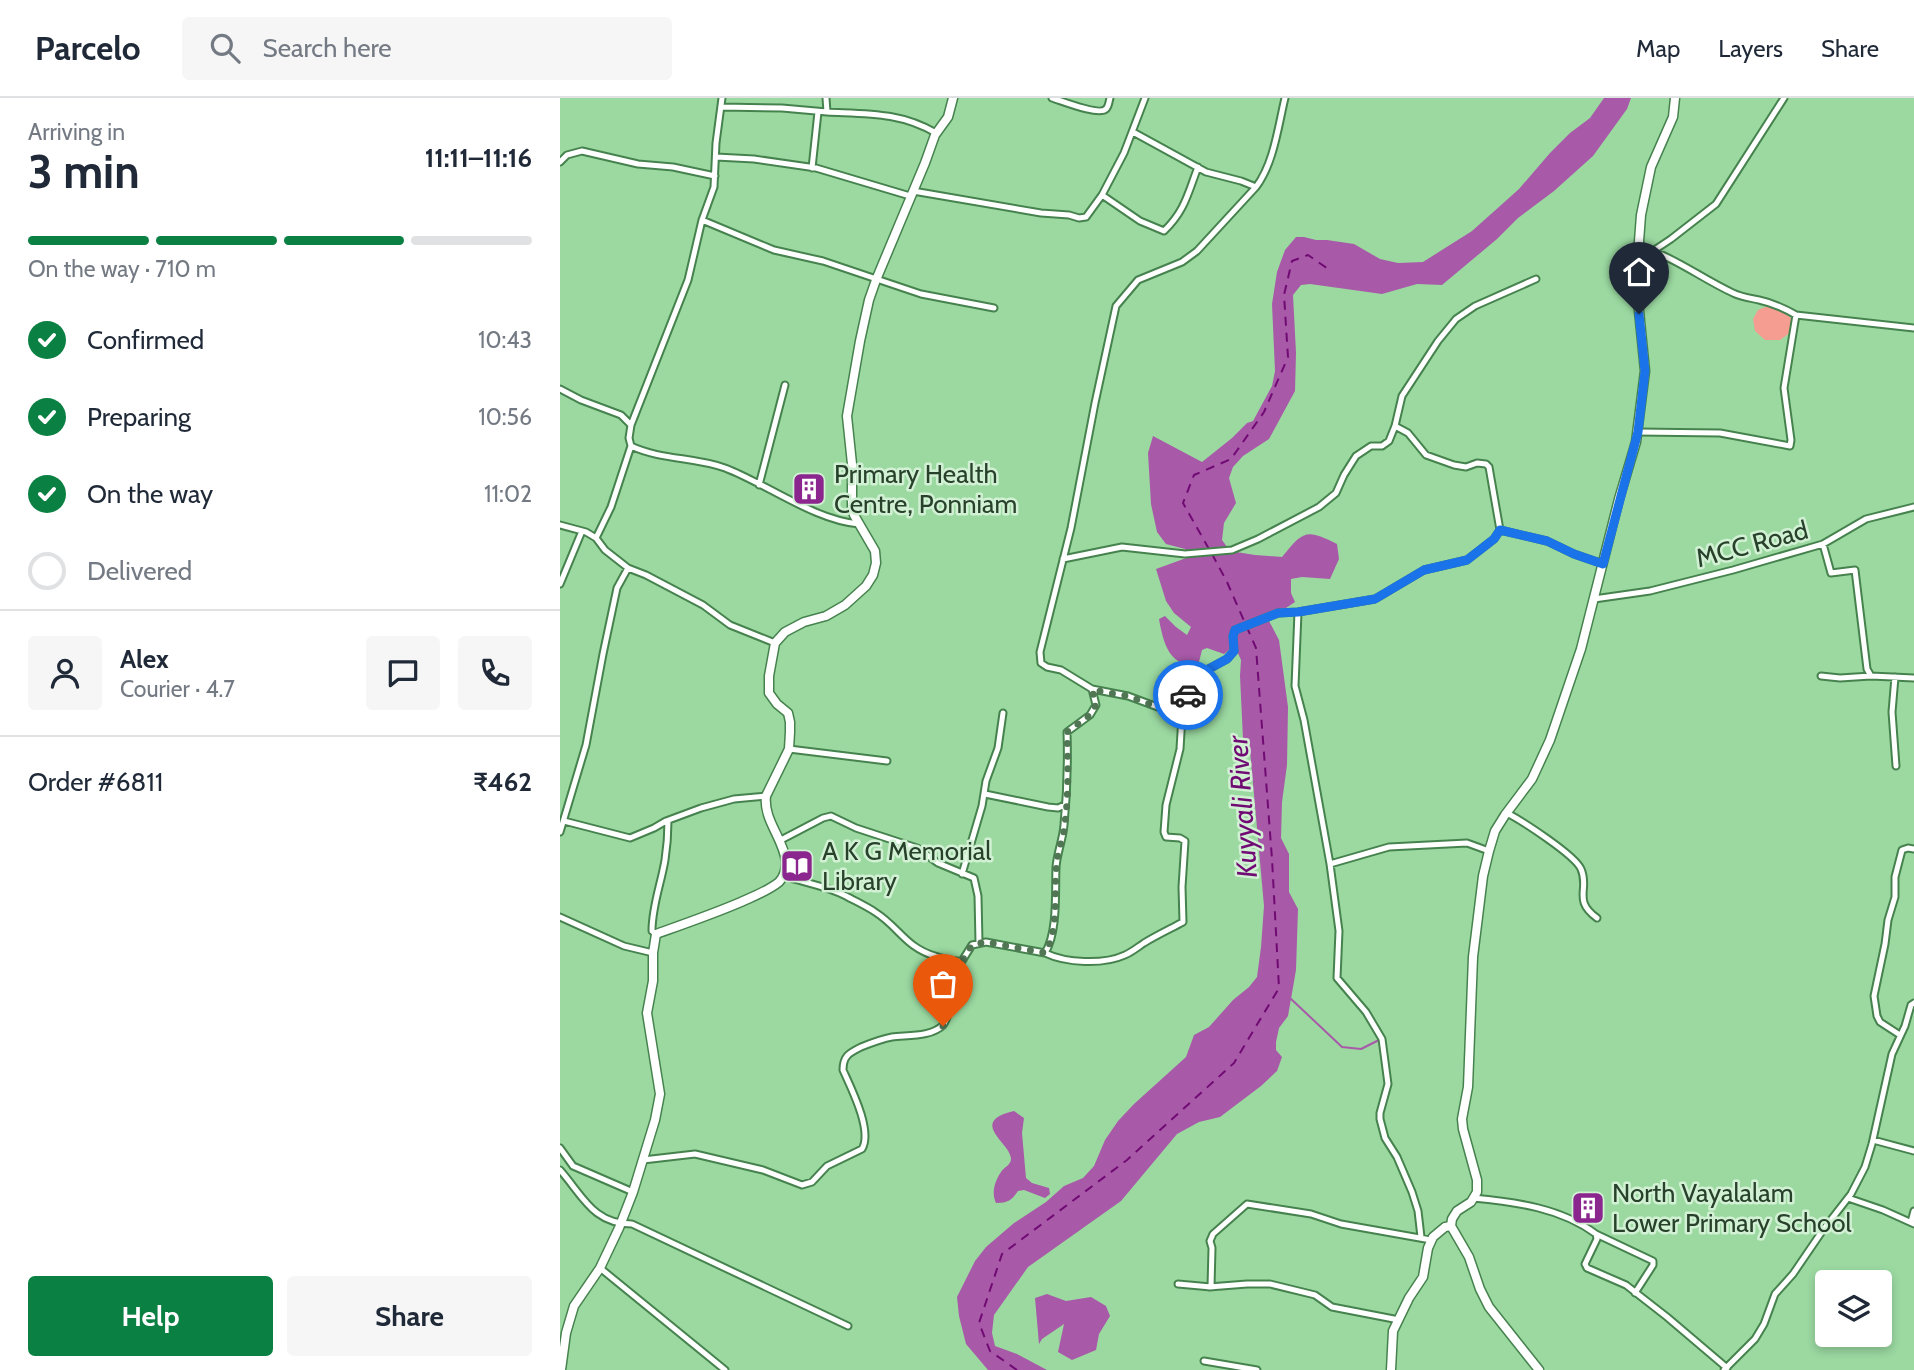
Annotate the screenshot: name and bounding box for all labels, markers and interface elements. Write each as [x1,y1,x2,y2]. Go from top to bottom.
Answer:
search box [182,17,672,80]
text: Parcelo [35,28,140,68]
icon: search [206,29,244,67]
text: Search here [262,32,392,64]
text: Map [1636,34,1680,63]
text: Layers [1718,34,1783,63]
text: Share [1821,34,1879,63]
text: Arriving in [28,118,125,146]
text: 11:11–11:16 [425,142,532,174]
text: 3 min [28,144,140,200]
pin [1609,242,1669,314]
icon: home [1620,253,1658,291]
text: On the way · 710 m [28,255,216,283]
icon: check [28,321,66,359]
text: Confirmed [87,324,204,356]
text: 10:43 [478,326,532,354]
icon: check [28,398,66,436]
text: Preparing [87,401,191,433]
text: 10:56 [478,403,532,431]
place label: Primary Health Centre, Ponniam [834,458,1017,520]
building icon: Primary Health Centre, Ponniam [790,470,828,508]
icon: check [28,475,66,513]
text: On the way [87,478,213,510]
text: 11:02 [484,480,532,508]
street label: MCC Road [1692,514,1812,574]
text: Delivered [87,555,192,587]
button: person [28,636,102,710]
button: chat [366,636,440,710]
button: phone [458,636,532,710]
text: Alex [120,643,169,675]
courier [1153,660,1223,730]
text: Courier · 4.7 [120,675,235,703]
icon: car [1169,676,1207,714]
water label: Kuyyali River [1220,733,1264,879]
text: Order #6811 [28,766,163,798]
text: ₹462 [473,766,532,798]
place label: A K G Memorial Library [822,835,991,897]
library icon: A K G Memorial Library [778,847,816,885]
pin [913,954,973,1026]
icon: bag [924,965,962,1003]
place label: North Vayalalam Lower Primary School [1612,1177,1852,1239]
building icon: North Vayalalam Lower Primary School [1569,1189,1607,1227]
map controls [1815,1270,1892,1347]
button: layers [1815,1270,1892,1347]
button: Help [28,1276,273,1356]
button: Share [287,1276,532,1356]

